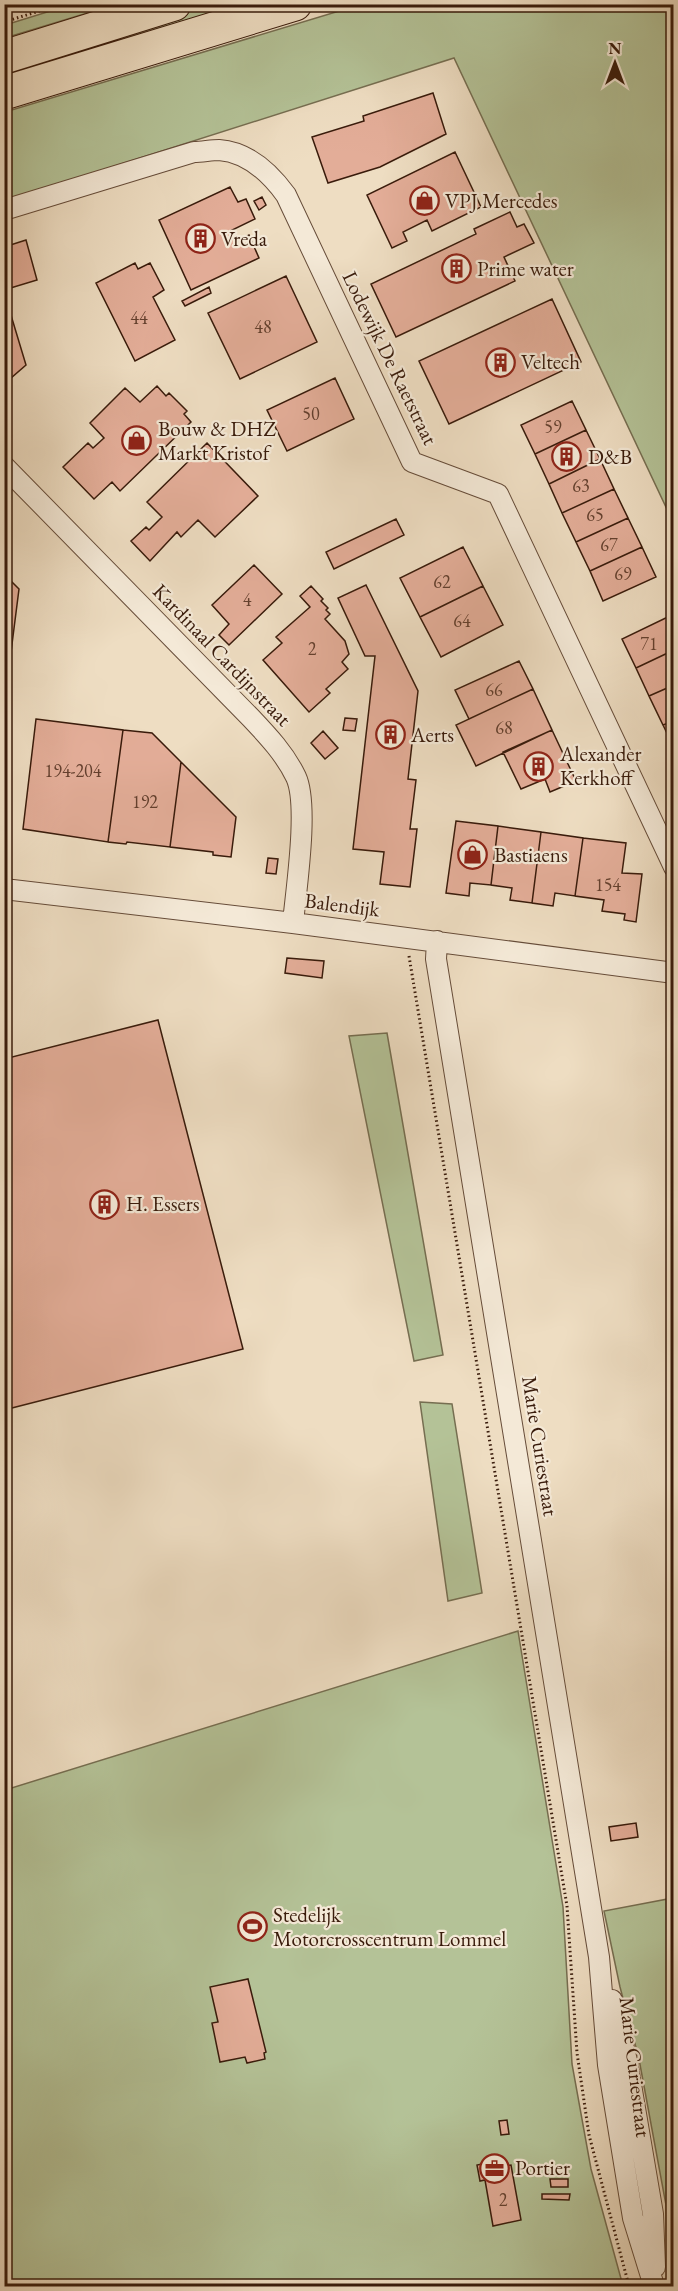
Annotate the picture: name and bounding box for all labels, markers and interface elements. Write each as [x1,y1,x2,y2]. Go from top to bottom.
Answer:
north arrow [585,33,645,93]
text: N [609,38,622,59]
shop icon: VPJ Mercedes [408,185,440,217]
place label: VPJ Mercedes [445,187,558,214]
building icon: Vreda [184,223,216,255]
place label: Vreda [221,225,268,252]
building icon: Prime water [440,253,472,285]
place label: Prime water [477,255,574,282]
street label: Lodewijk De Raetstraat [337,267,444,449]
house number: 44 [130,306,148,329]
house number: 48 [254,315,272,338]
building icon: Veltech [484,346,516,378]
place label: Veltech [521,348,580,375]
house number: 50 [302,402,320,425]
place label: Bouw & DHZ Markt Kristof [158,415,276,466]
house number: 59 [544,415,562,438]
shop icon: Bouw & DHZ Markt Kristof [121,425,153,457]
building icon: D&B [551,441,583,473]
place label: D&B [588,443,632,470]
house number: 63 [572,474,590,497]
house number: 65 [586,503,604,526]
house number: 67 [600,533,618,556]
house number: 69 [614,562,632,585]
house number: 62 [433,570,451,593]
street label: Kardinaal Cardijnstraat [147,578,298,732]
house number: 4 [243,588,252,611]
house number: 64 [453,609,471,632]
house number: 71 [640,632,658,655]
house number: 2 [308,637,317,660]
house number: 66 [485,678,503,701]
house number: 68 [495,716,513,739]
building icon: Aerts [374,719,406,751]
place label: Aerts [410,721,454,748]
place label: Alexander Kerkhoff [559,740,641,791]
building icon: Alexander Kerkhoff [523,750,555,782]
house number: 194-204 [45,759,102,782]
house number: 192 [132,790,158,813]
shop icon: Bastiaens [457,839,489,871]
place label: Bastiaens [494,841,568,868]
house number: 154 [595,873,621,896]
street label: Balendijk [303,887,382,923]
building icon: H. Essers [89,1188,121,1220]
place label: H. Essers [126,1190,200,1217]
street label: Marie Curiestraat [516,1374,565,1518]
place label: Stedelijk Motorcrosscentrum Lommel [273,1901,506,1952]
sports icon: Stedelijk Motorcrosscentrum Lommel [236,1911,268,1943]
street label: Marie Curiestraat [613,1995,658,2139]
office icon: Portier [478,2152,510,2184]
place label: Portier [515,2154,570,2181]
house number: 2 [499,2188,508,2211]

